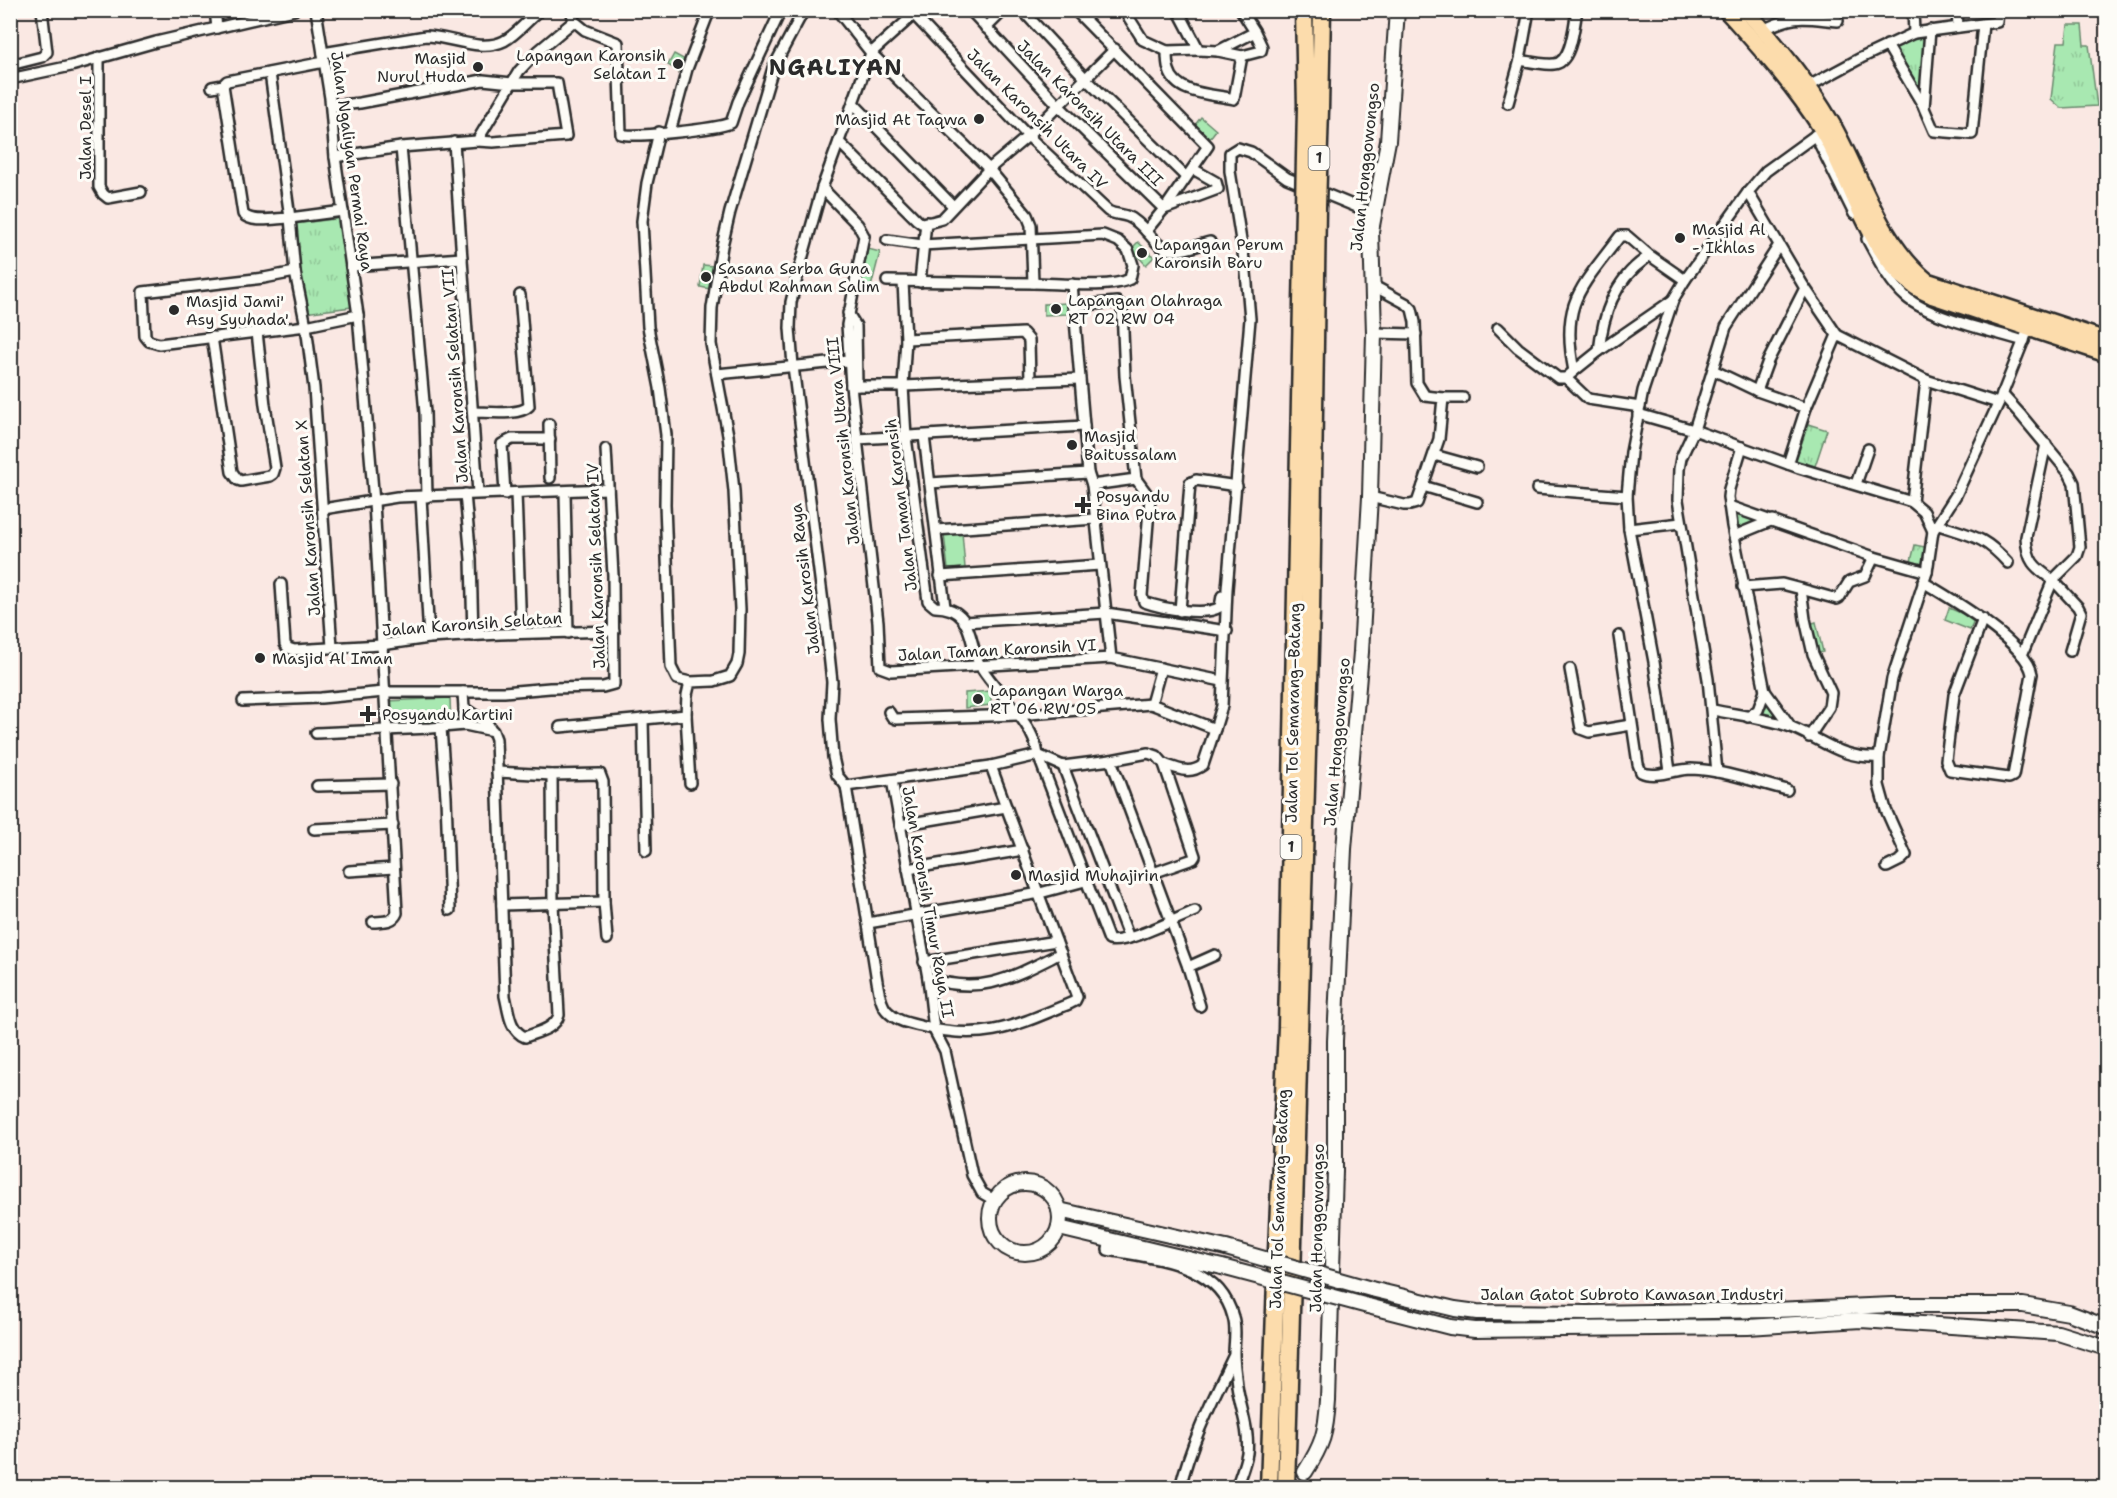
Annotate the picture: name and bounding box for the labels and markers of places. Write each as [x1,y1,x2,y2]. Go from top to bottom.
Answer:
place label: Lapangan Karonsih Selatan I [516,45,666,84]
place label: Masjid Nurul Huda [377,48,466,87]
marker: Lapangan Karonsih Selatan I [671,57,685,71]
marker: Masjid Nurul Huda [471,60,485,74]
place label: Masjid At Taqwa [835,109,967,130]
marker: Masjid At Taqwa [972,112,986,126]
place label: Masjid Al - Ikhlas [1692,219,1766,258]
marker: Masjid Al - Ikhlas [1673,231,1687,245]
place label: Lapangan Perum Karonsih Baru [1154,234,1284,273]
marker: Lapangan Perum Karonsih Baru [1135,246,1149,260]
place label: Sasana Serba Guna Abdul Rahman Salim [718,258,880,297]
marker: Sasana Serba Guna Abdul Rahman Salim [699,270,713,284]
place label: Lapangan Olahraga RT 02 RW 04 [1068,290,1222,329]
place label: Masjid Jami' Asy Syuhada' [186,291,289,330]
marker: Lapangan Olahraga RT 02 RW 04 [1049,302,1063,316]
marker: Masjid Jami' Asy Syuhada' [167,303,181,317]
place label: Masjid Baitussalam [1084,426,1177,465]
marker: Masjid Baitussalam [1065,438,1079,452]
place label: Posyandu Bina Putra [1096,486,1176,525]
marker: Posyandu Bina Putra [1074,496,1092,514]
place label: Masjid Al Iman [272,648,393,669]
marker: Masjid Al Iman [253,651,267,665]
place label: Lapangan Warga RT 06 RW 05 [990,680,1123,719]
marker: Lapangan Warga RT 06 RW 05 [971,692,985,706]
place label: Posyandu Kartini [382,704,513,725]
marker: Posyandu Kartini [359,705,377,723]
place label: Masjid Muhajirin [1028,865,1159,886]
marker: Masjid Muhajirin [1009,868,1023,882]

